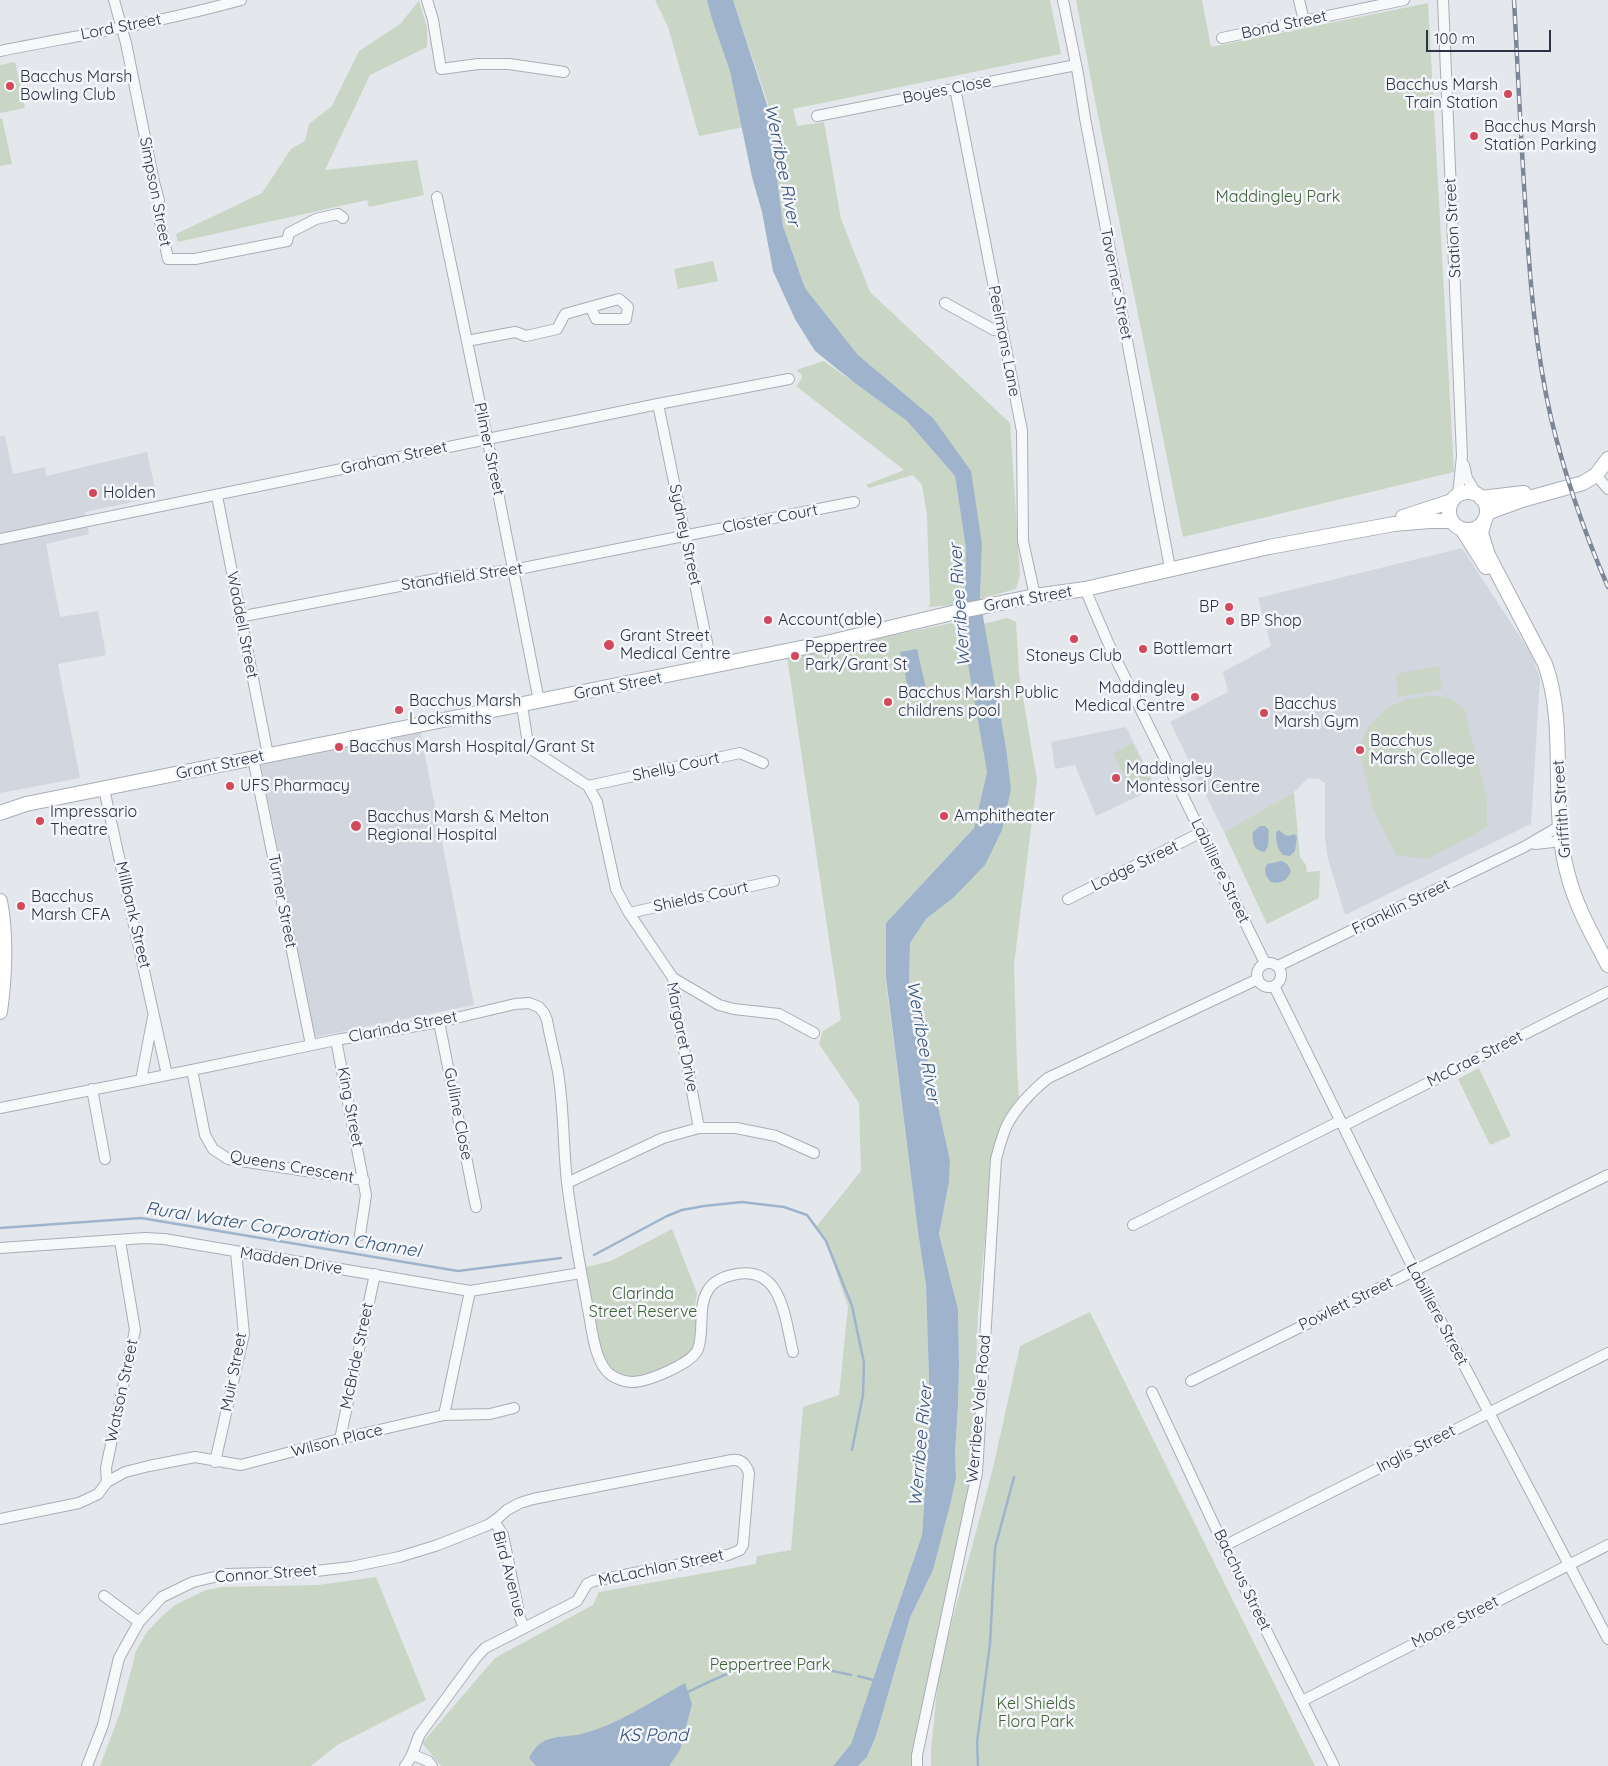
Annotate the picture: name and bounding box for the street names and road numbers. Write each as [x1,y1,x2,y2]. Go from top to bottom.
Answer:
street label: Bond Street [1239,7,1329,43]
street label: Lord Street [79,10,163,44]
street label: Boyes Close [901,72,993,108]
street label: Simpson Street [135,136,175,248]
street label: Station Street [1441,178,1465,278]
street label: Taverner Street [1096,226,1136,342]
street label: Peelmans Lane [984,284,1024,398]
street label: Pilmer Street [470,401,508,497]
street label: Graham Street [339,437,449,479]
street label: Sydney Street [665,483,705,587]
street label: Closter Court [721,500,819,538]
street label: Standfield Street [400,559,524,595]
street label: Waddell Street [222,570,262,680]
street label: Grant Street [982,582,1074,616]
street label: Grant Street [572,668,664,704]
street label: Grant Street [174,746,266,784]
street label: Shelly Court [631,748,721,786]
street label: Griffith Street [1549,759,1575,859]
street label: Labilliere Street [1186,816,1254,926]
street label: Lodge Street [1088,837,1182,895]
street label: Turner Street [263,852,301,950]
street label: Millbank Street [111,860,155,970]
street label: Franklin Street [1349,875,1453,939]
street label: Shields Court [652,878,750,916]
street label: Margaret Drive [662,980,702,1094]
street label: Clarinda Street [347,1007,459,1047]
street label: McCrae Street [1424,1027,1526,1091]
street label: King Street [333,1065,367,1149]
street label: Gulline Close [440,1066,476,1162]
street label: Queens Crescent [229,1147,355,1187]
street label: Madden Drive [238,1243,344,1279]
street label: Labilliere Street [1402,1259,1472,1369]
street label: Powlett Street [1296,1273,1396,1335]
street label: McBride Street [336,1301,378,1411]
street label: Muir Street [217,1331,251,1413]
street label: Werribee Vale Road [963,1334,995,1484]
street label: Watson Street [102,1338,142,1444]
street label: Wilson Place [289,1420,385,1462]
street label: Inglis Street [1373,1421,1459,1477]
street label: Bacchus Street [1209,1526,1275,1634]
street label: Bird Avenue [488,1529,530,1619]
street label: McLachlan Street [596,1545,726,1591]
street label: Connor Street [214,1561,318,1587]
street label: Moore Street [1408,1592,1502,1652]

